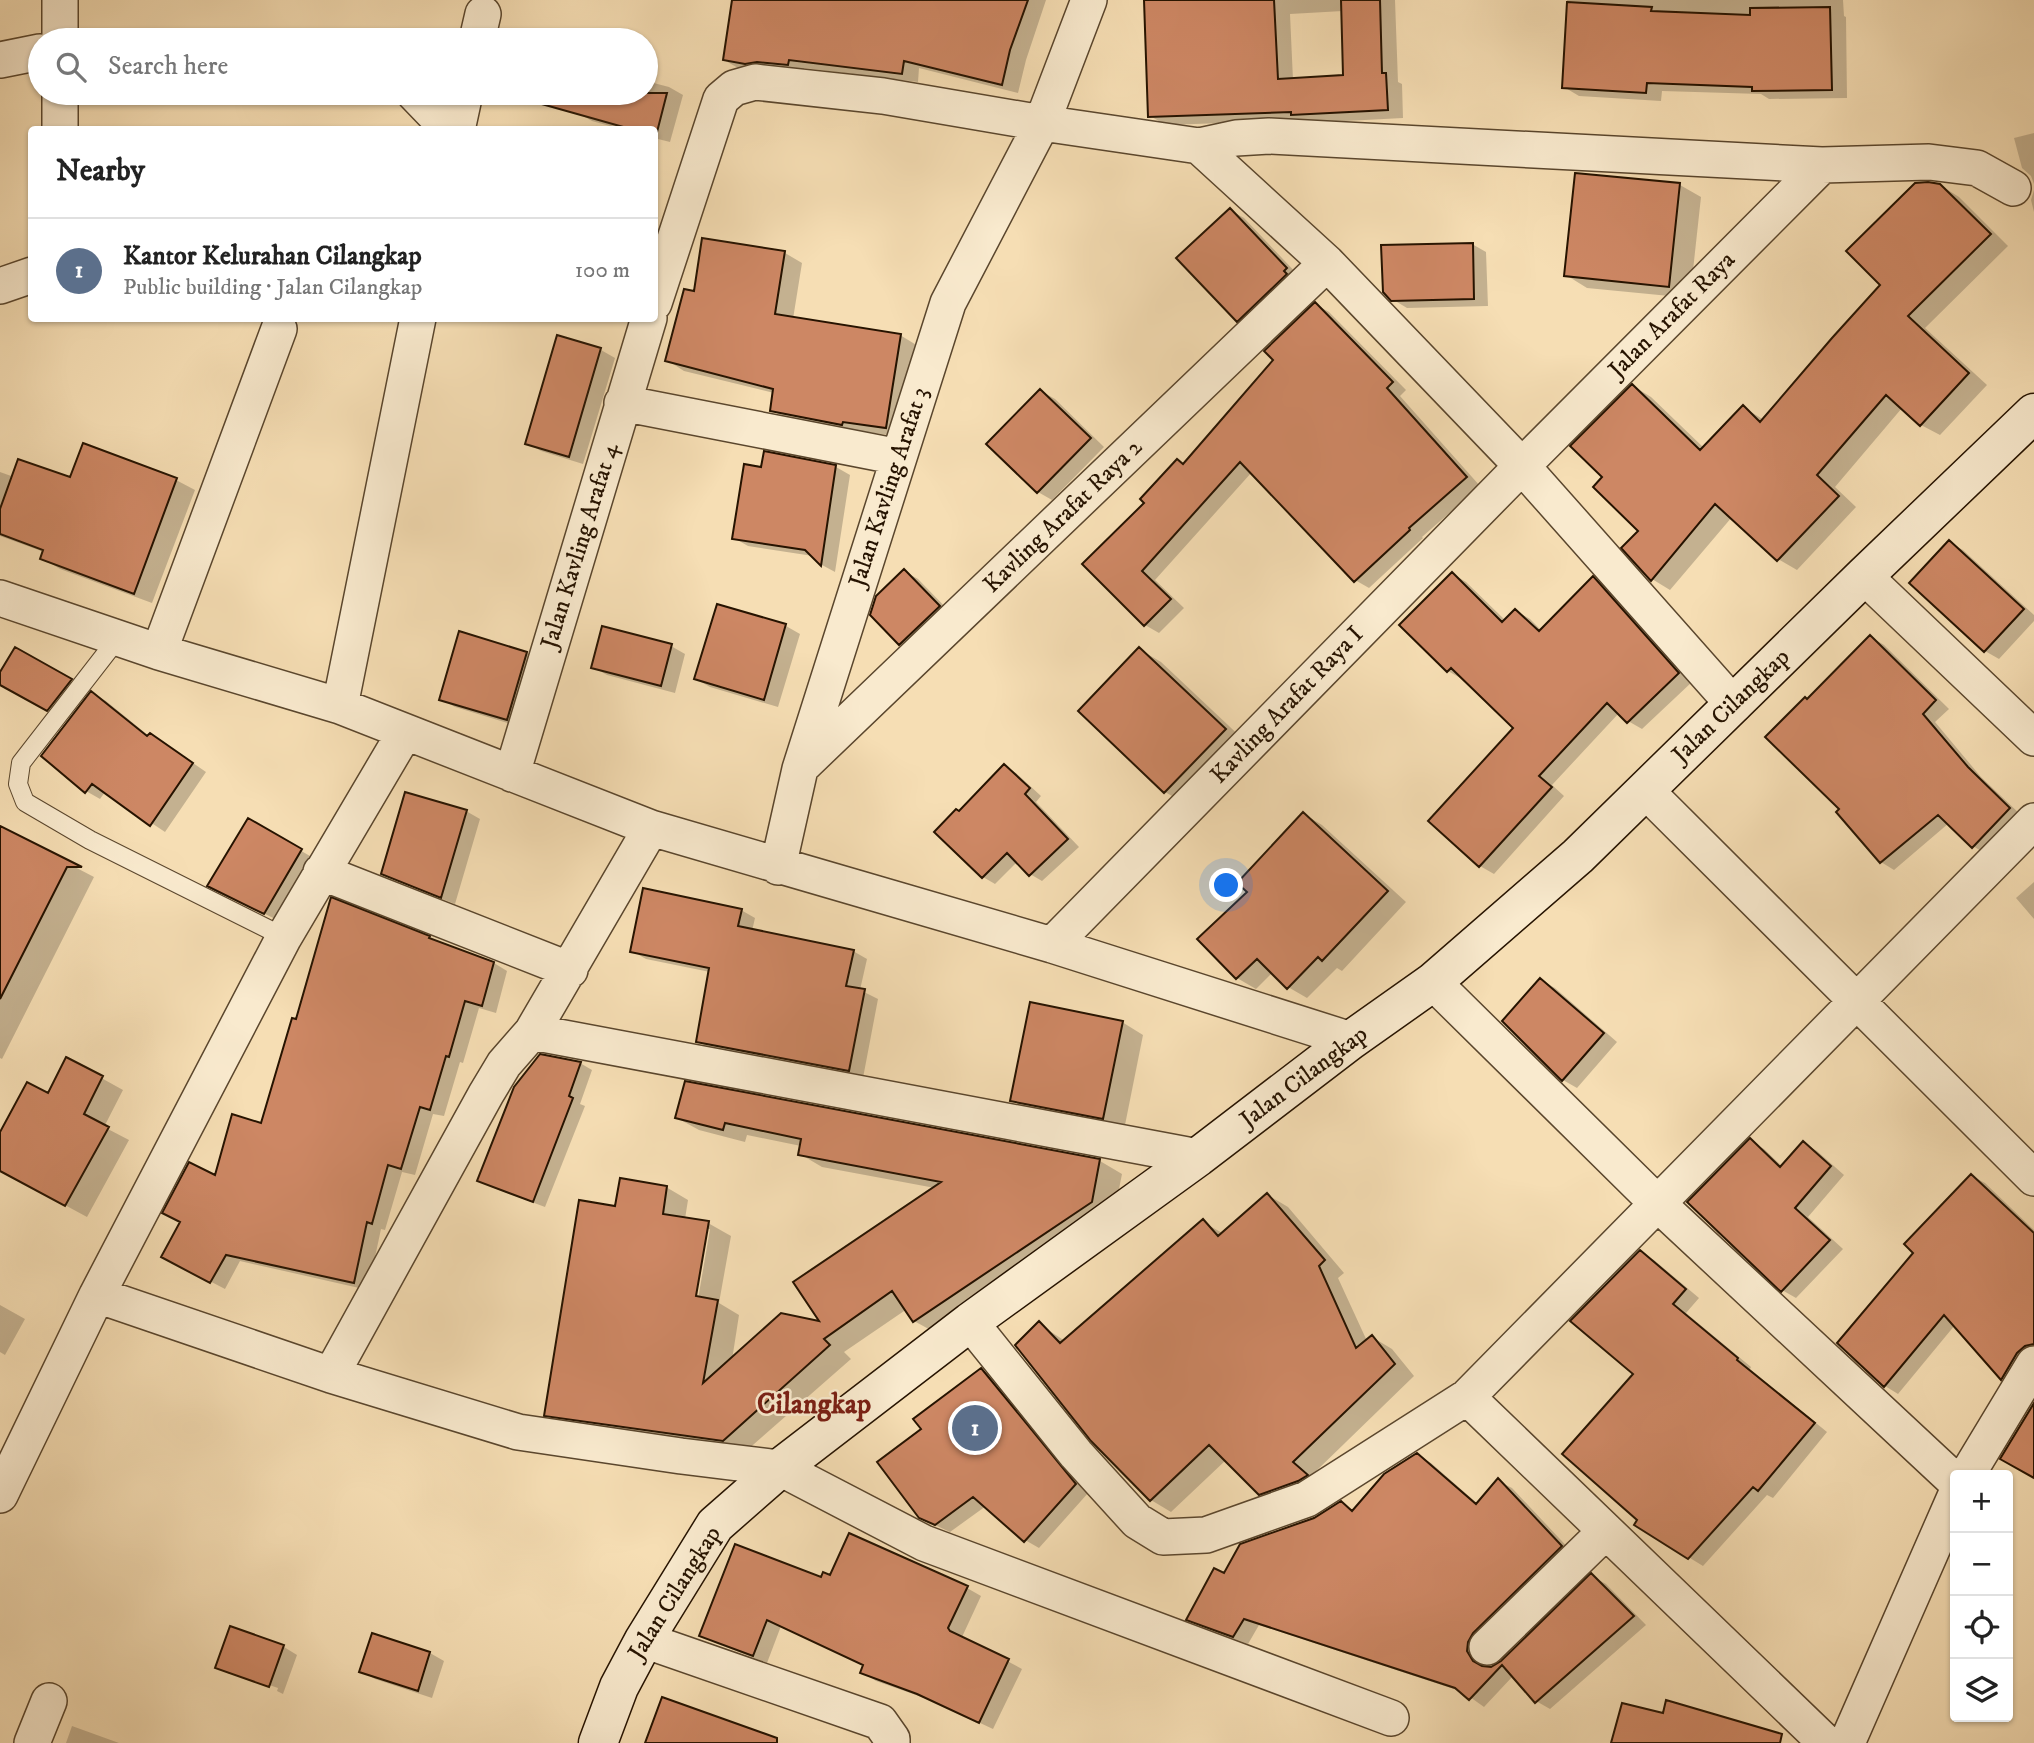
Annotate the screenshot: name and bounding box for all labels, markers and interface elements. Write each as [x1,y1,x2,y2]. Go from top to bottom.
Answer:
search box [28,28,658,105]
icon: search [52,48,90,86]
text: Search here [108,50,228,83]
text: Nearby [56,153,145,190]
text: Kantor Kelurahan Cilangkap [123,240,421,273]
street label: Jalan Arafat Raya [1601,245,1742,386]
text: 1 [75,256,83,285]
text: 100 m [575,256,630,285]
text: Public building · Jalan Cilangkap [123,273,422,302]
street label: Jalan Kavling Arafat 3 [842,383,935,593]
street label: Kavling Arafat Raya 2 [977,432,1149,600]
street label: Jalan Kavling Arafat 4 [534,439,626,654]
street label: Kavling Arafat Raya I [1204,620,1370,790]
street label: Jalan Cilangkap [1664,642,1796,771]
your location [1209,868,1243,902]
street label: Jalan Cilangkap [1233,1019,1374,1136]
district label: Cilangkap [757,1387,871,1422]
pin: 1 [952,1402,998,1454]
map controls [1950,1470,2013,1722]
button: + [1950,1470,2013,1533]
street label: Jalan Cilangkap [621,1521,728,1667]
button: − [1950,1533,2013,1596]
button: locate [1950,1596,2013,1659]
button: layers [1950,1659,2013,1722]

